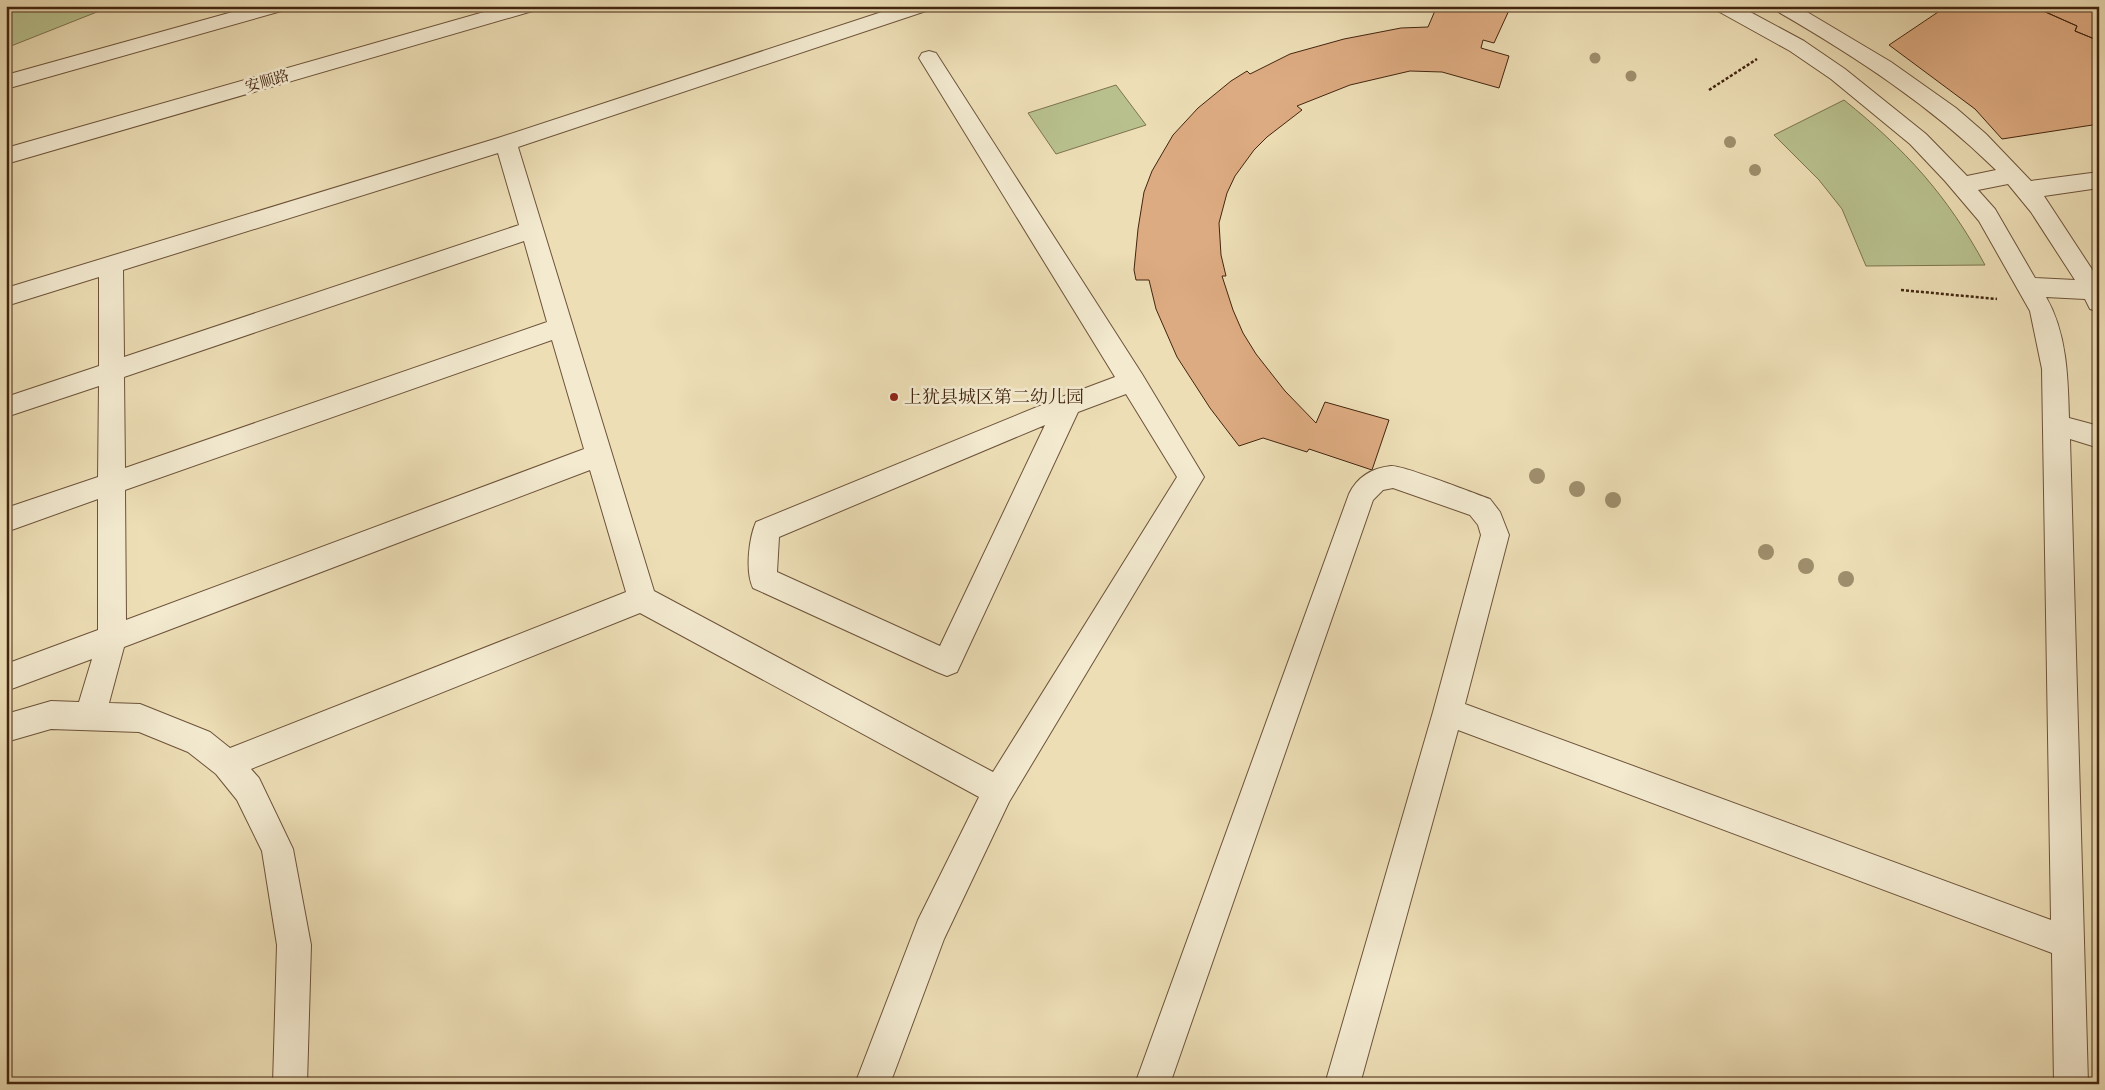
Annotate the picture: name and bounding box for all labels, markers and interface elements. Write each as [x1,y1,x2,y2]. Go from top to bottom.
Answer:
street label: 安顺路 [243,66,291,97]
place label: 上犹县城区第二幼儿园 [904,387,1084,410]
marker: 上犹县城区第二幼儿园 [888,391,900,403]

